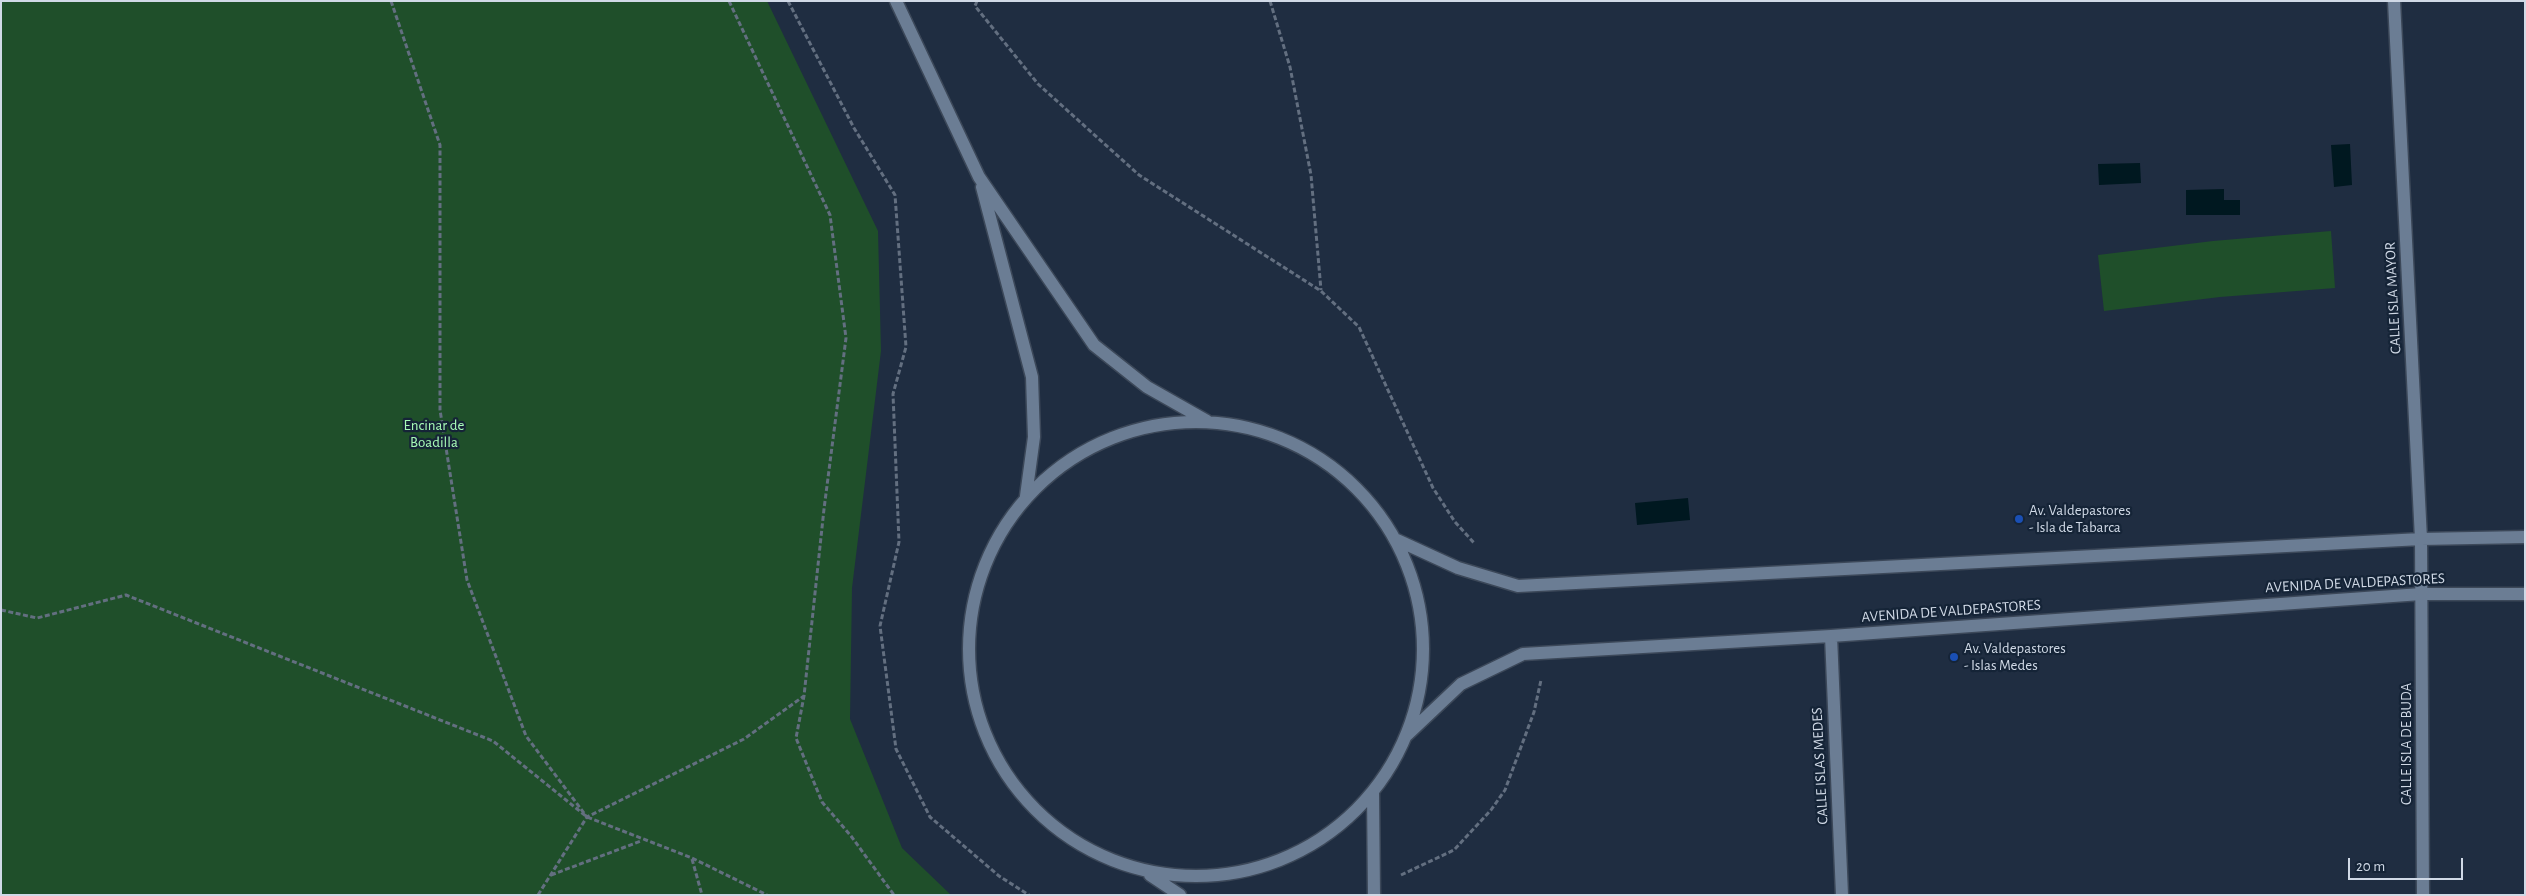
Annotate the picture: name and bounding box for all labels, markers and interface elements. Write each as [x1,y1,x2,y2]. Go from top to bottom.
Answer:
street label: CALLE ISLA MAYOR [2381,242,2405,354]
park label: Encinar de Boadilla [404,416,464,451]
place label: Av. Valdepastores - Isla de Tabarca [2029,501,2131,536]
marker: Av. Valdepastores - Isla de Tabarca [2013,513,2025,525]
street label: AVENIDA DE VALDEPASTORES [2265,569,2445,597]
street label: AVENIDA DE VALDEPASTORES [1861,596,2041,626]
place label: Av. Valdepastores - Islas Medes [1964,639,2066,674]
marker: Av. Valdepastores - Islas Medes [1948,651,1960,663]
street label: CALLE ISLA DE BUDA [2397,683,2415,805]
street label: CALLE ISLAS MEDES [1808,707,1832,825]
scale bar [2351,848,2466,880]
text: 20 m [2356,859,2385,874]

